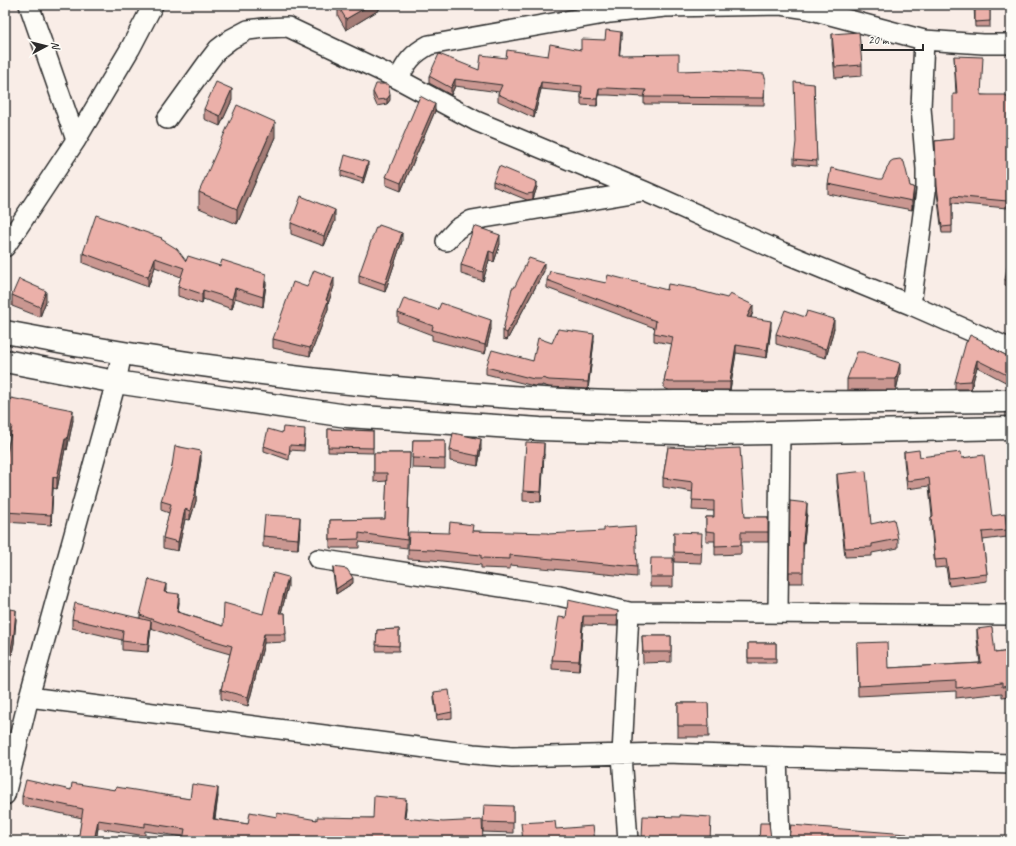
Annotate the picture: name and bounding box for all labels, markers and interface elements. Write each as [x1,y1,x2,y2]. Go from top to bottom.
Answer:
north arrow [26,26,66,66]
scale bar [862,26,923,52]
text: 20 m [868,32,890,48]
text: N [49,41,64,51]

